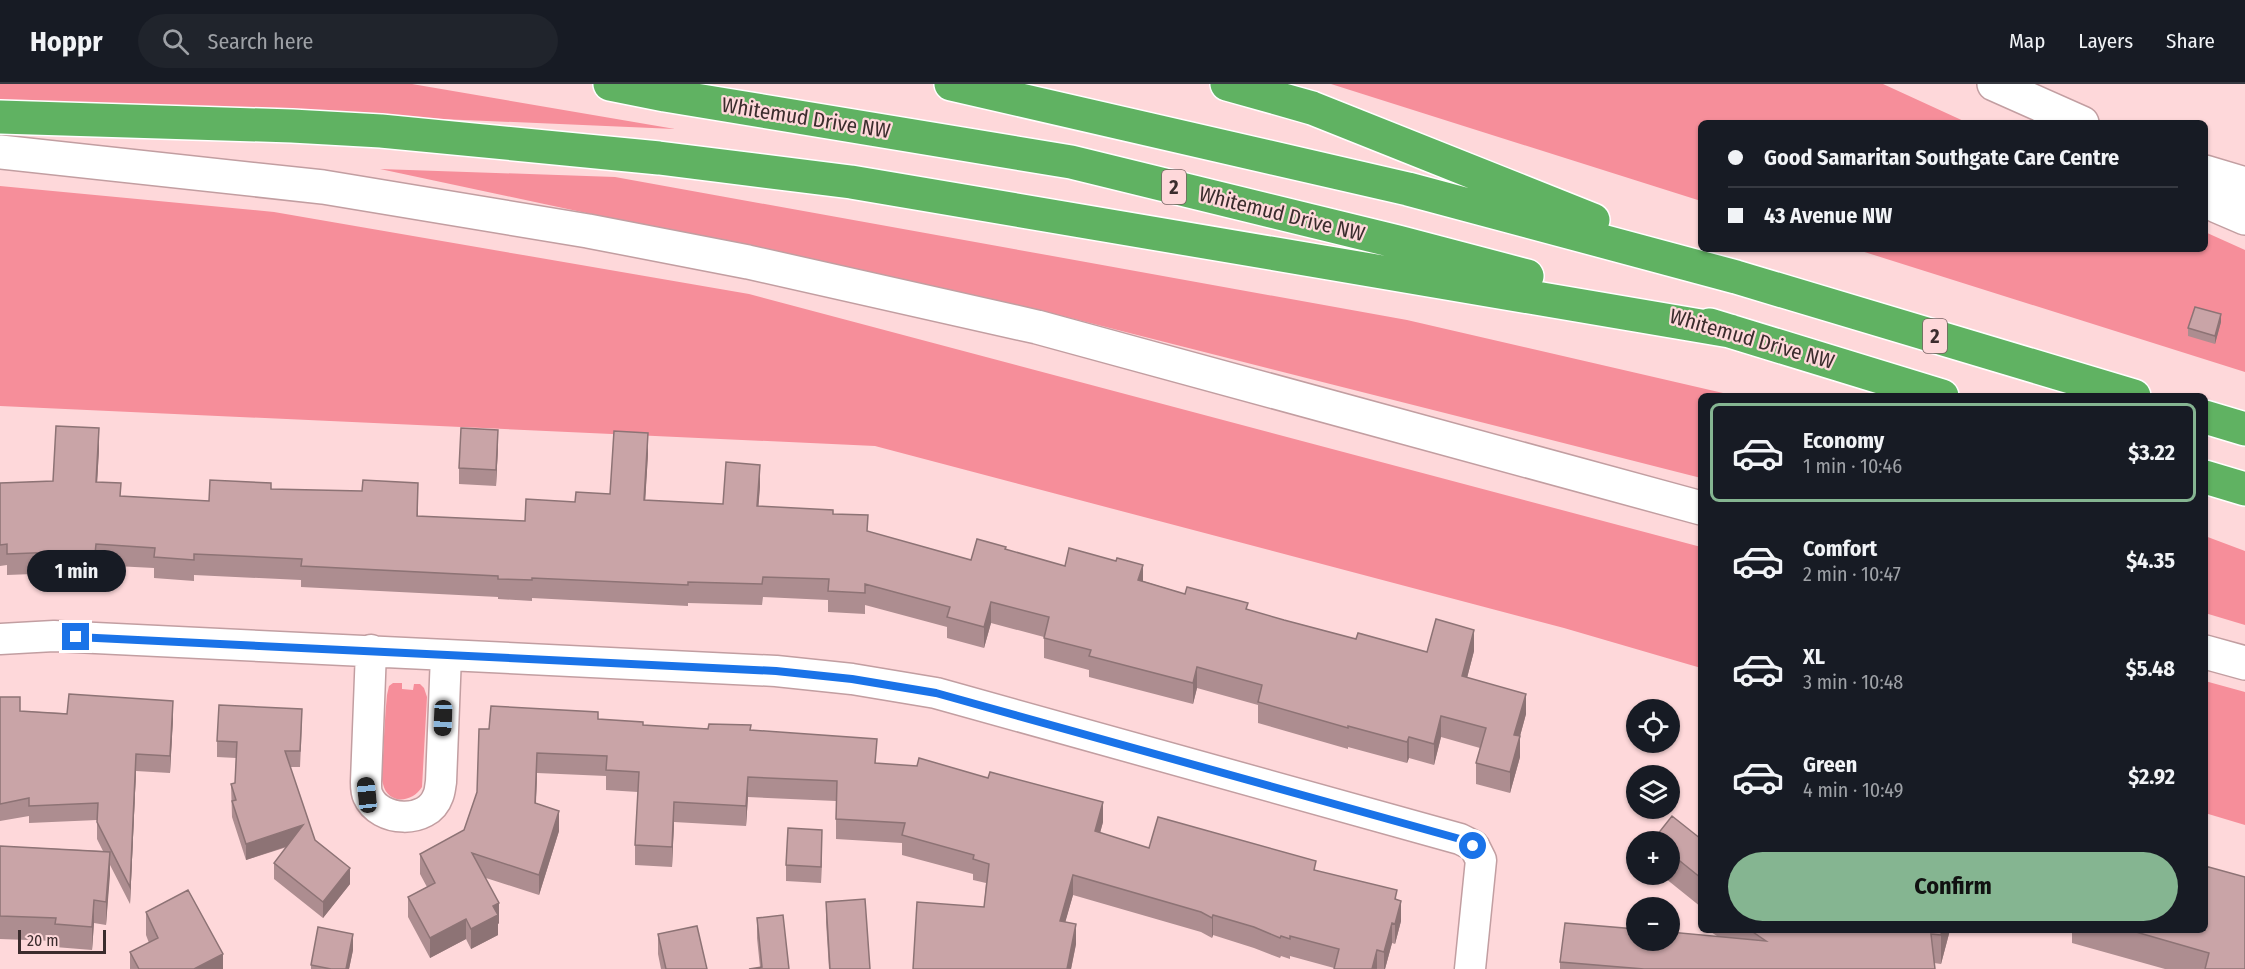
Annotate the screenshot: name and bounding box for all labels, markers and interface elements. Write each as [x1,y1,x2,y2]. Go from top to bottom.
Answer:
search box [138,14,558,68]
text: Hoppr [30,25,102,58]
icon: search [159,25,192,58]
text: Search here [207,28,313,55]
text: Map [2009,28,2045,54]
text: Layers [2078,28,2133,54]
text: Share [2166,28,2215,54]
street label: Whitemud Drive NW [720,92,892,144]
text: Good Samaritan Southgate Care Centre [1764,144,2119,171]
road number: 2 [1162,170,1186,204]
street label: Whitemud Drive NW [1196,181,1368,247]
text: 43 Avenue NW [1764,202,1892,229]
street label: Whitemud Drive NW [1667,303,1838,375]
road number: 2 [1923,319,1947,353]
icon: car [1731,426,1785,480]
text: Economy [1803,427,1884,454]
text: $3.22 [2128,439,2175,466]
text: 1 min · 10:46 [1803,454,1902,478]
icon: car [1731,534,1785,588]
text: Comfort [1803,535,1877,562]
text: $4.35 [2126,547,2175,574]
callout: 1 min [26,550,125,592]
text: 1 min [55,559,98,583]
text: 2 min · 10:47 [1803,562,1901,586]
route end [62,623,89,650]
icon: car [1731,642,1785,696]
text: XL [1803,643,1825,670]
text: $5.48 [2126,655,2175,682]
text: 3 min · 10:48 [1803,670,1903,694]
map controls [1626,699,1680,951]
button: locate [1626,699,1680,753]
car [433,700,453,736]
icon: car [1731,750,1785,804]
text: Green [1803,751,1857,778]
text: $2.92 [2128,763,2175,790]
button: layers [1626,765,1680,819]
car [356,776,378,814]
text: 4 min · 10:49 [1803,778,1903,802]
button: + [1626,831,1680,885]
route start [1459,832,1486,859]
button: Confirm [1728,852,2178,921]
button: − [1626,897,1680,951]
scale bar [18,927,106,954]
text: 20 m [27,931,58,950]

